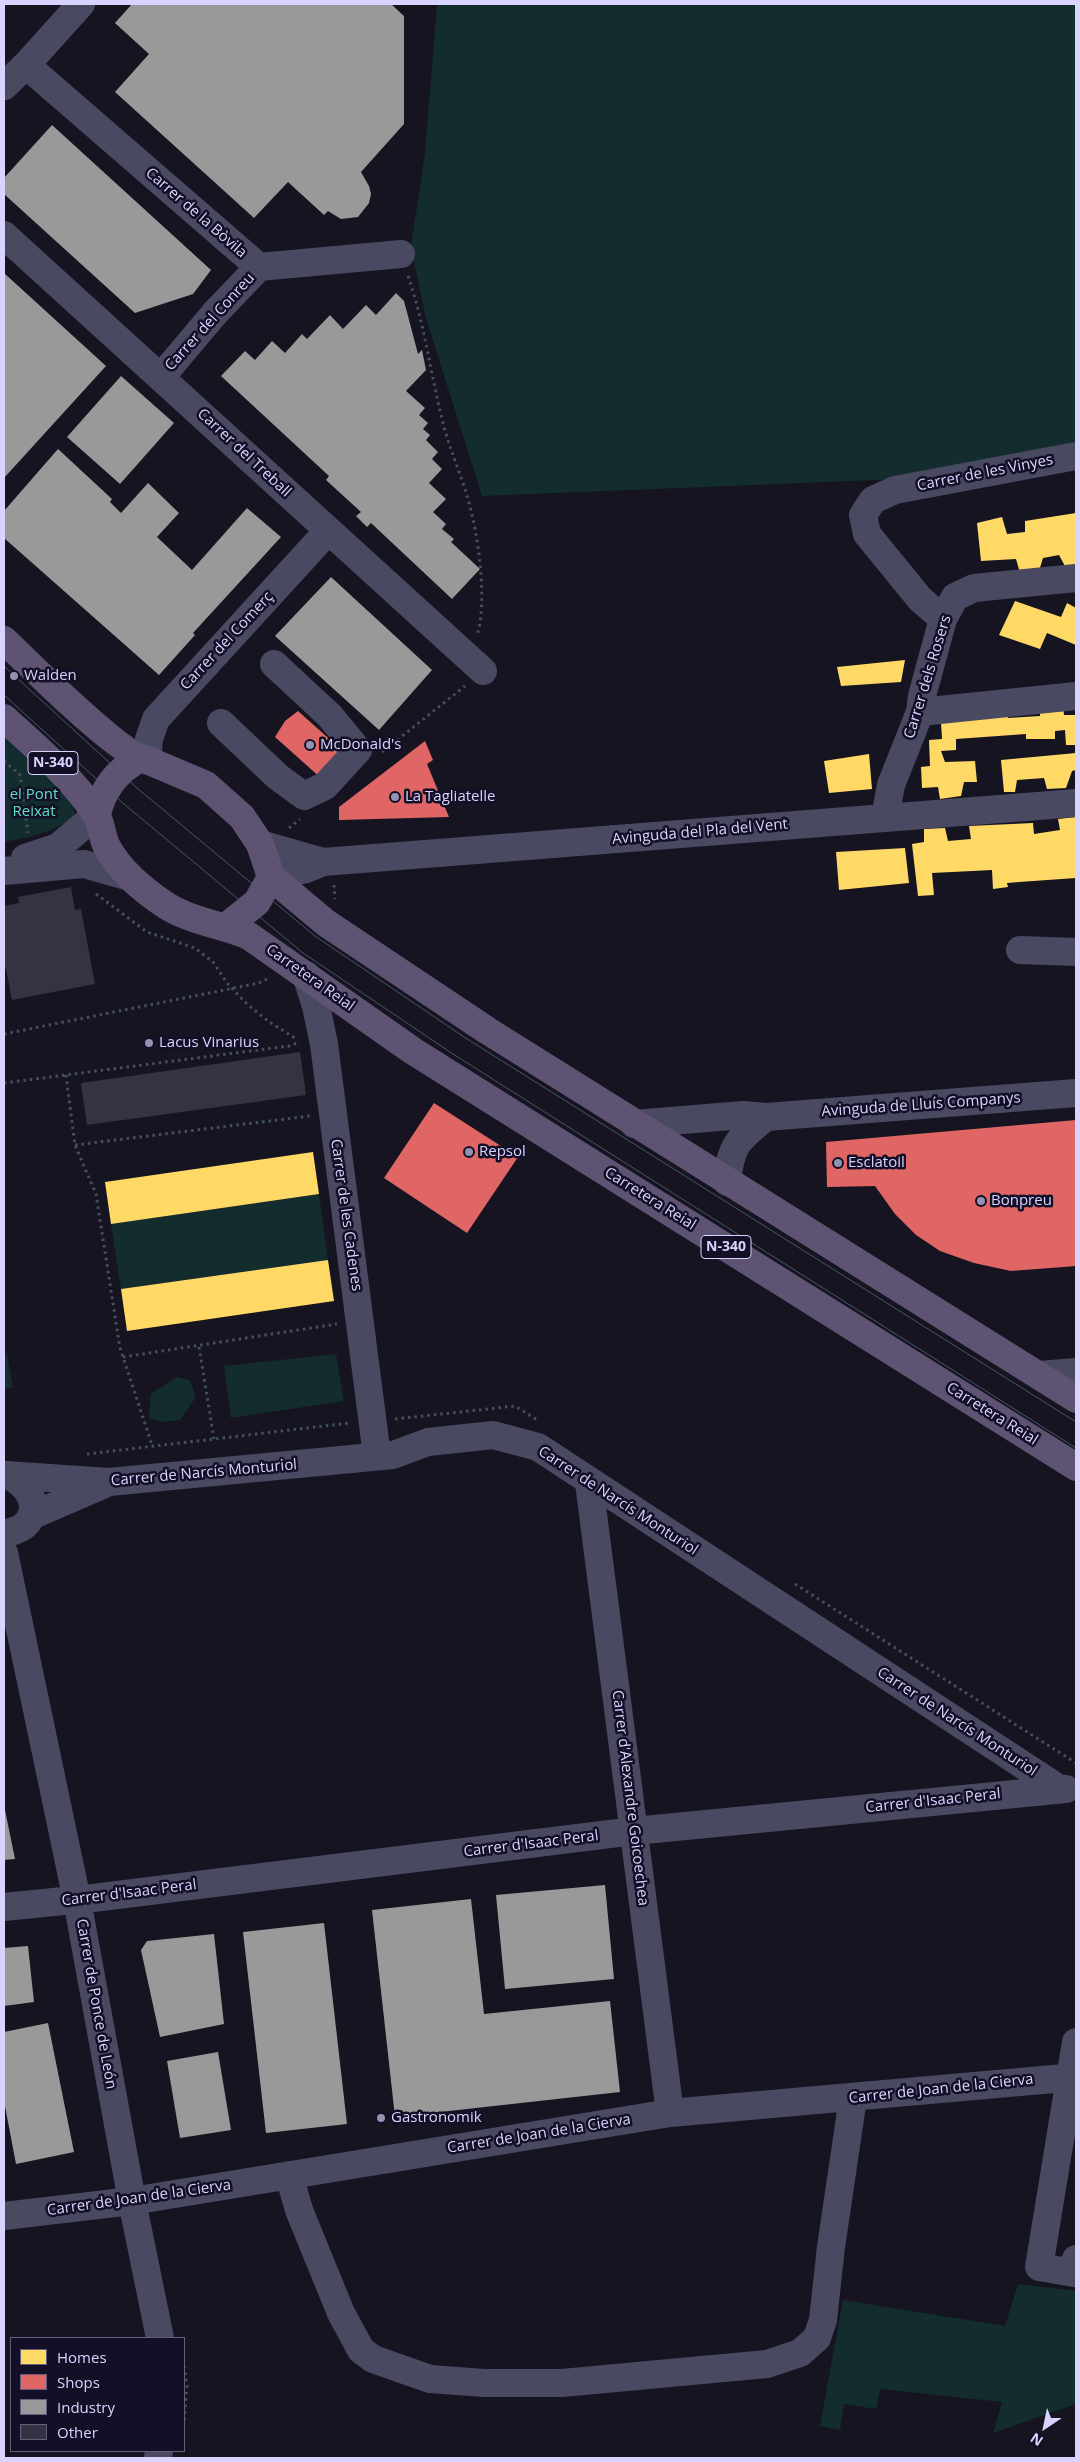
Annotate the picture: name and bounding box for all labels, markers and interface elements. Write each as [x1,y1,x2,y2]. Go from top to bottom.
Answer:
street label: Carrer de la Bòvila [142,164,250,262]
street label: Carrer del Conreu [161,269,259,375]
street label: Carrer del Treball [193,405,295,501]
street label: Carrer de les Vinyes [915,451,1055,495]
street label: Carrer del Comerç [177,588,277,694]
street label: Carrer dels Rosers [901,613,955,741]
place label: Walden [24,667,77,685]
marker: Walden [8,670,20,682]
place label: McDonald's [320,736,402,754]
marker: McDonald's [304,739,316,751]
road number: N-340 [28,751,78,774]
park label: el Pont Reixat [10,786,58,821]
place label: La Tagliatelle [405,788,495,806]
marker: La Tagliatelle [389,791,401,803]
street label: Avinguda del Pla del Vent [611,815,789,849]
street label: Carretera Reial [262,941,358,1015]
place label: Lacus Vinarius [159,1034,259,1052]
marker: Lacus Vinarius [143,1037,155,1049]
street label: Avinguda de Lluís Companys [821,1089,1021,1121]
street label: Carrer de les Cadenes [326,1138,366,1292]
place label: Repsol [479,1143,526,1161]
marker: Repsol [463,1146,475,1158]
place label: Esclatoil [848,1154,905,1172]
marker: Esclatoil [832,1157,844,1169]
street label: Carretera Reial [601,1164,699,1234]
place label: Bonpreu [991,1192,1052,1210]
marker: Bonpreu [975,1195,987,1207]
road number: N-340 [701,1236,751,1258]
street label: Carretera Reial [943,1379,1041,1449]
street label: Carrer de Narcís Monturiol [535,1443,701,1559]
street label: Carrer de Narcís Monturiol [110,1456,298,1490]
street label: Carrer de Narcís Monturiol [874,1664,1040,1780]
street label: Carrer d'Alexandre Goicoechea [608,1689,652,1907]
street label: Carrer d'Isaac Peral [865,1785,1001,1817]
street label: Carrer d'Isaac Peral [463,1827,599,1861]
street label: Carrer d'Isaac Peral [61,1876,197,1910]
street label: Carrer de Ponce de León [72,1917,120,2091]
street label: Carrer de Joan de la Cierva [848,2070,1034,2108]
place label: Gastronomik [391,2109,482,2127]
street label: Carrer de Joan de la Cierva [446,2111,632,2157]
marker: Gastronomik [375,2112,387,2124]
street label: Carrer de Joan de la Cierva [46,2176,232,2220]
legend [10,2337,185,2452]
text: Homes [57,2347,107,2367]
text: Shops [57,2372,100,2392]
text: Industry [57,2397,115,2417]
north arrow [1020,2402,1070,2452]
text: Other [57,2422,98,2442]
text: N [1026,2429,1046,2451]

